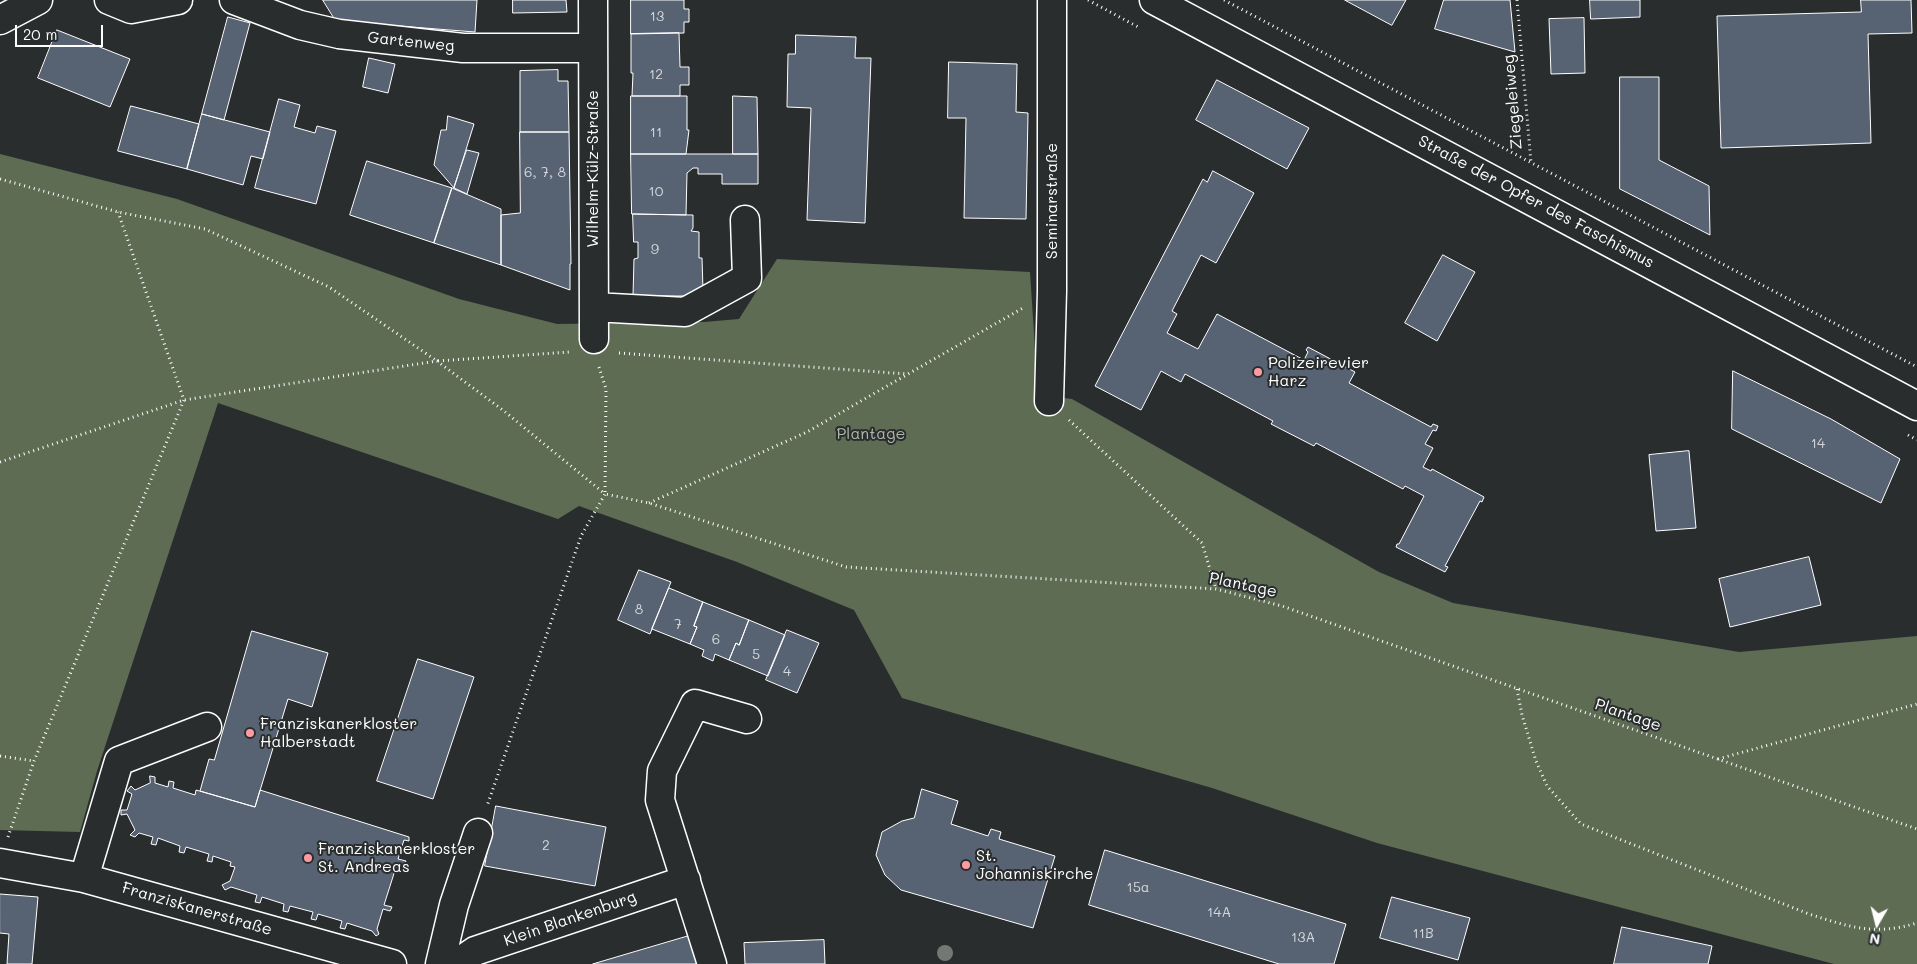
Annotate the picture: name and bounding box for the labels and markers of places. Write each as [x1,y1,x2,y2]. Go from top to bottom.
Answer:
place label: Polizeirevier Harz [1268,353,1369,391]
marker: Polizeirevier Harz [1252,366,1264,378]
place label: Franziskanerkloster Halberstadt [260,714,417,752]
marker: Franziskanerkloster Halberstadt [244,727,256,739]
place label: Franziskanerkloster St. Andreas [318,839,475,877]
place label: St. Johanniskirche [976,846,1093,884]
marker: Franziskanerkloster St. Andreas [302,852,314,864]
marker: St. Johanniskirche [960,859,972,871]

